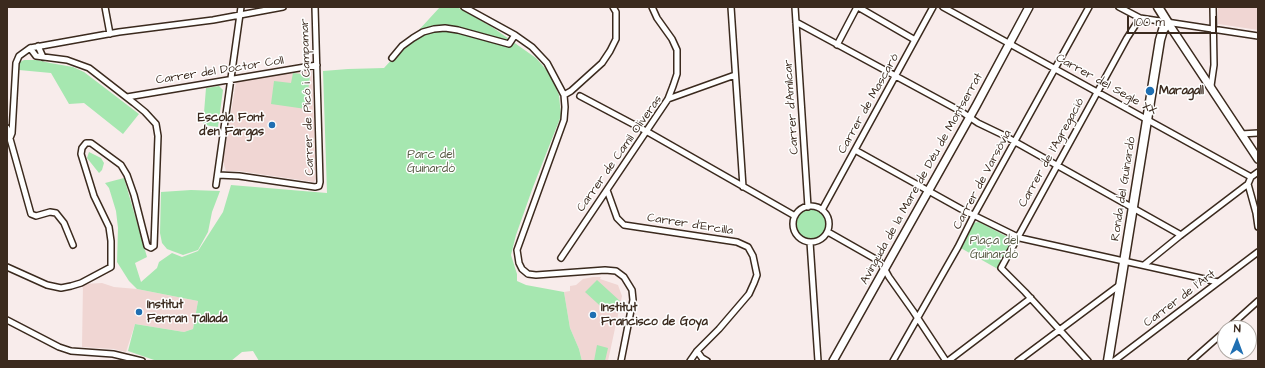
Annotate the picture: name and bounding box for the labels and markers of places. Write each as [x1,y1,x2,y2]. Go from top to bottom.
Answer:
place label: Maragall [1159,84,1204,98]
marker: Maragall [1144,85,1156,97]
place label: Escola Font d'en Fargas [198,111,264,139]
marker: Escola Font d'en Fargas [267,120,277,130]
place label: Institut Ferran Tallada [147,298,228,326]
place label: Institut Francisco de Goya [601,301,708,329]
marker: Institut Ferran Tallada [134,307,144,317]
marker: Institut Francisco de Goya [588,310,598,320]

